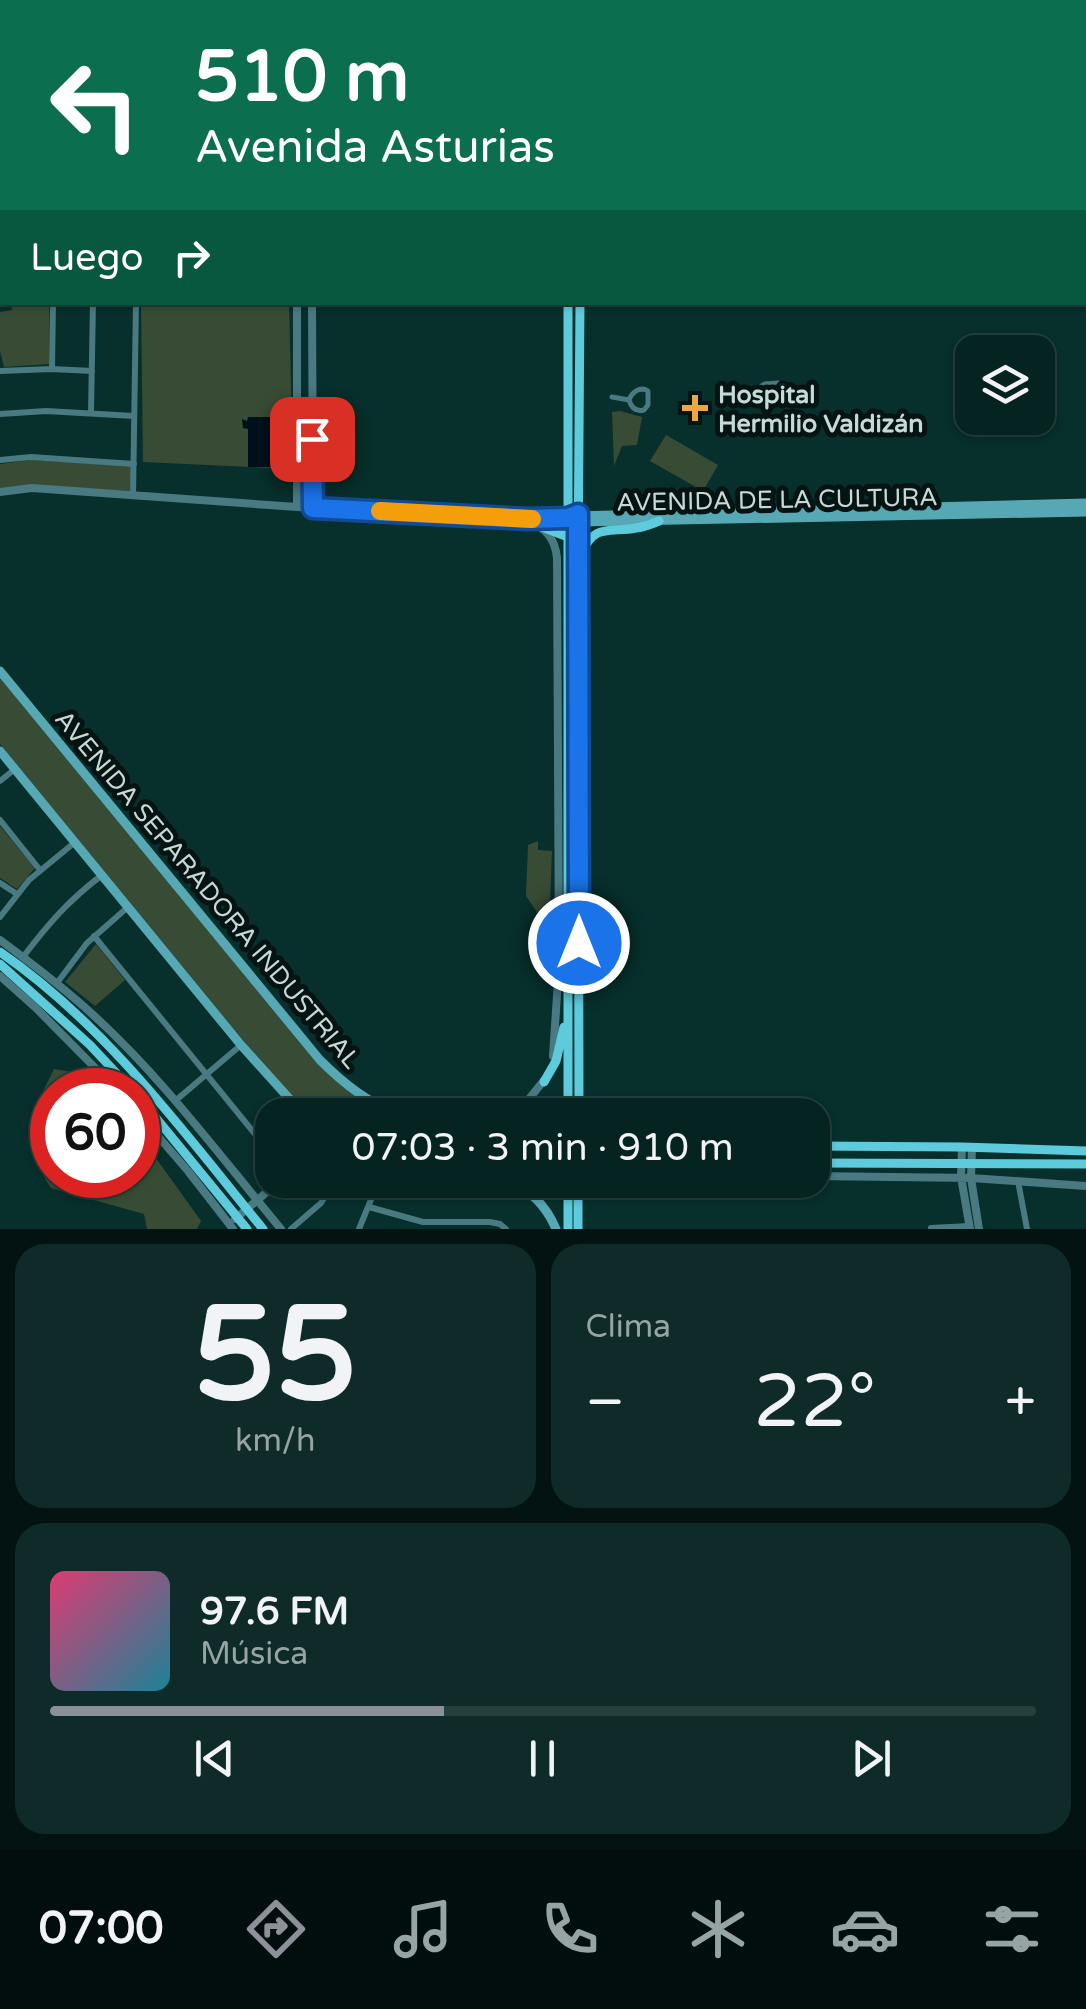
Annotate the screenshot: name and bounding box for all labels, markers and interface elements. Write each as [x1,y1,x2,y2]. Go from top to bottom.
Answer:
text: 510 m [195,36,409,120]
icon: left [30,40,160,170]
text: Avenida Asturias [195,121,555,175]
icon: right [164,230,219,285]
text: Luego [30,235,144,281]
map controls [955,335,1055,435]
button: layers [955,335,1055,435]
place label: Hospital Hermilio Valdizán [718,380,924,439]
marker: Hospital Hermilio Valdizán [682,395,708,421]
pin [270,397,355,482]
icon: arrive [285,412,340,467]
street label: AVENIDA DE LA CULTURA [616,482,938,518]
street label: AVENIDA SEPARADORA INDUSTRIAL [48,704,366,1075]
position arrow [527,891,631,995]
speed limit sign: 60 [30,1068,160,1198]
text: 07:03 · 3 min · 910 m [351,1125,734,1171]
text: 55 [194,1279,357,1435]
text: Clima [586,1308,671,1346]
text: 22° [754,1357,876,1447]
text: − [586,1370,625,1436]
text: + [1005,1370,1036,1436]
text: km/h [235,1422,315,1460]
text: 97.6 FM [200,1589,349,1635]
text: Música [200,1635,308,1673]
icon: previous [187,1731,242,1786]
icon: pause [515,1731,570,1786]
icon: next [844,1731,899,1786]
icon: directions [241,1894,311,1964]
icon: music [388,1894,458,1964]
icon: phone [535,1894,605,1964]
icon: climate [683,1894,753,1964]
icon: car [830,1894,900,1964]
icon: filters [977,1894,1047,1964]
text: 07:00 [39,1902,163,1956]

